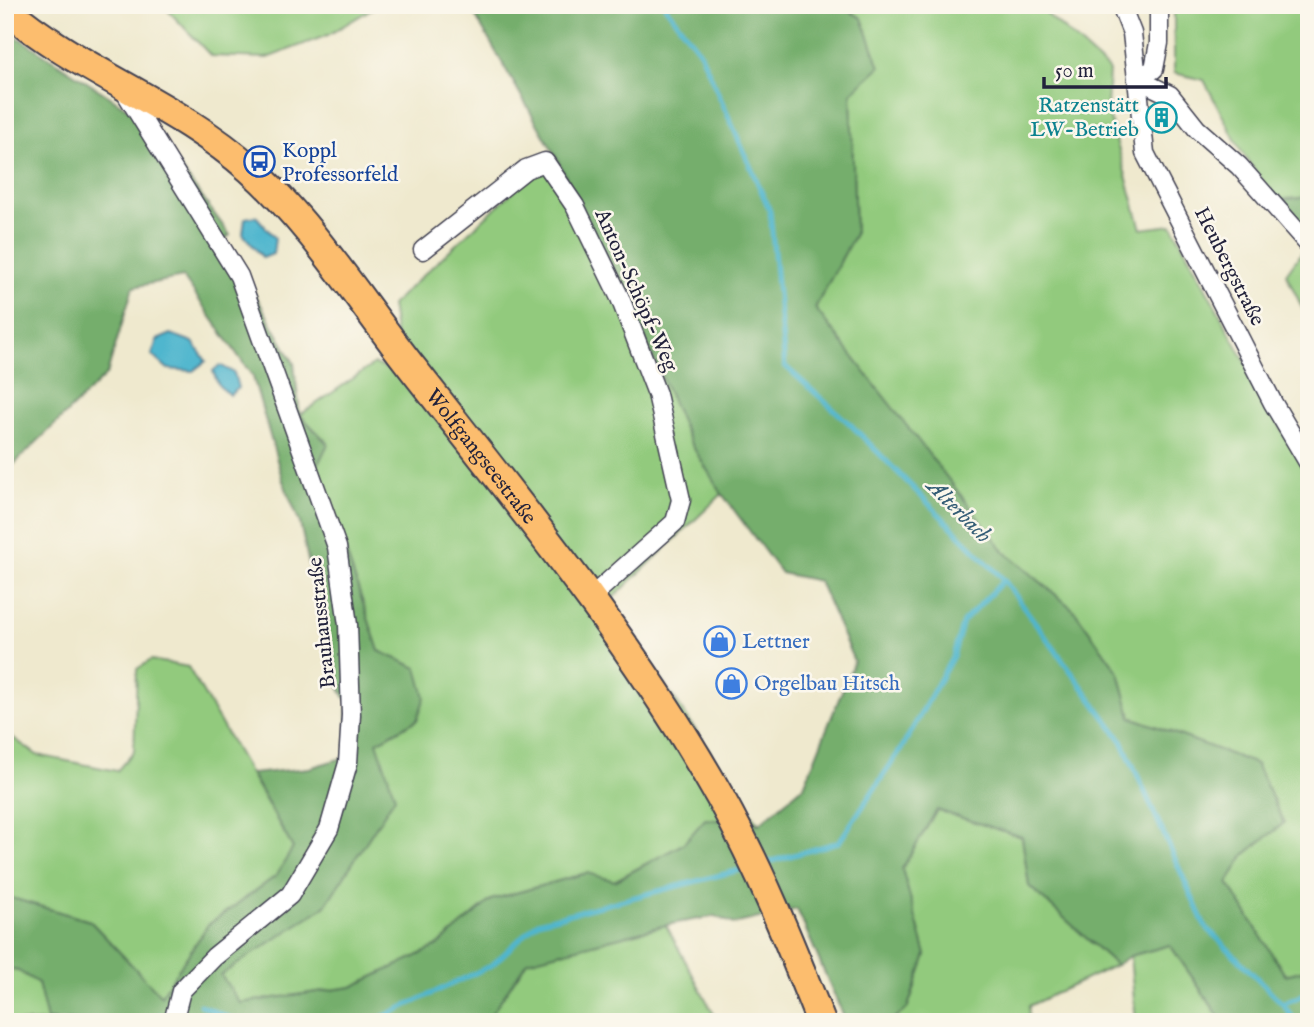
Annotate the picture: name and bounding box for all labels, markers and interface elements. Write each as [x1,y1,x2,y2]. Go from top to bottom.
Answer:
scale bar [1044,46,1167,90]
text: 50 m [1055,58,1094,85]
place label: Ratzenstätt LW-Betrieb [1030,93,1139,144]
building icon: Ratzenstätt LW-Betrieb [1145,100,1179,134]
place label: Koppl Professorfeld [282,138,399,189]
bus stop icon: Koppl Professorfeld [242,145,276,179]
street label: Heubergstraße [1187,203,1270,331]
street label: Anton-Schöpf-Weg [587,204,684,377]
street label: Wolfgangseestraße [419,384,542,531]
water label: Alterbach [919,471,998,550]
street label: Brauhausstraße [302,555,343,690]
shop icon: Lettner [702,624,736,658]
place label: Lettner [742,629,810,656]
shop icon: Orgelbau Hitsch [714,666,748,700]
place label: Orgelbau Hitsch [754,671,900,698]

